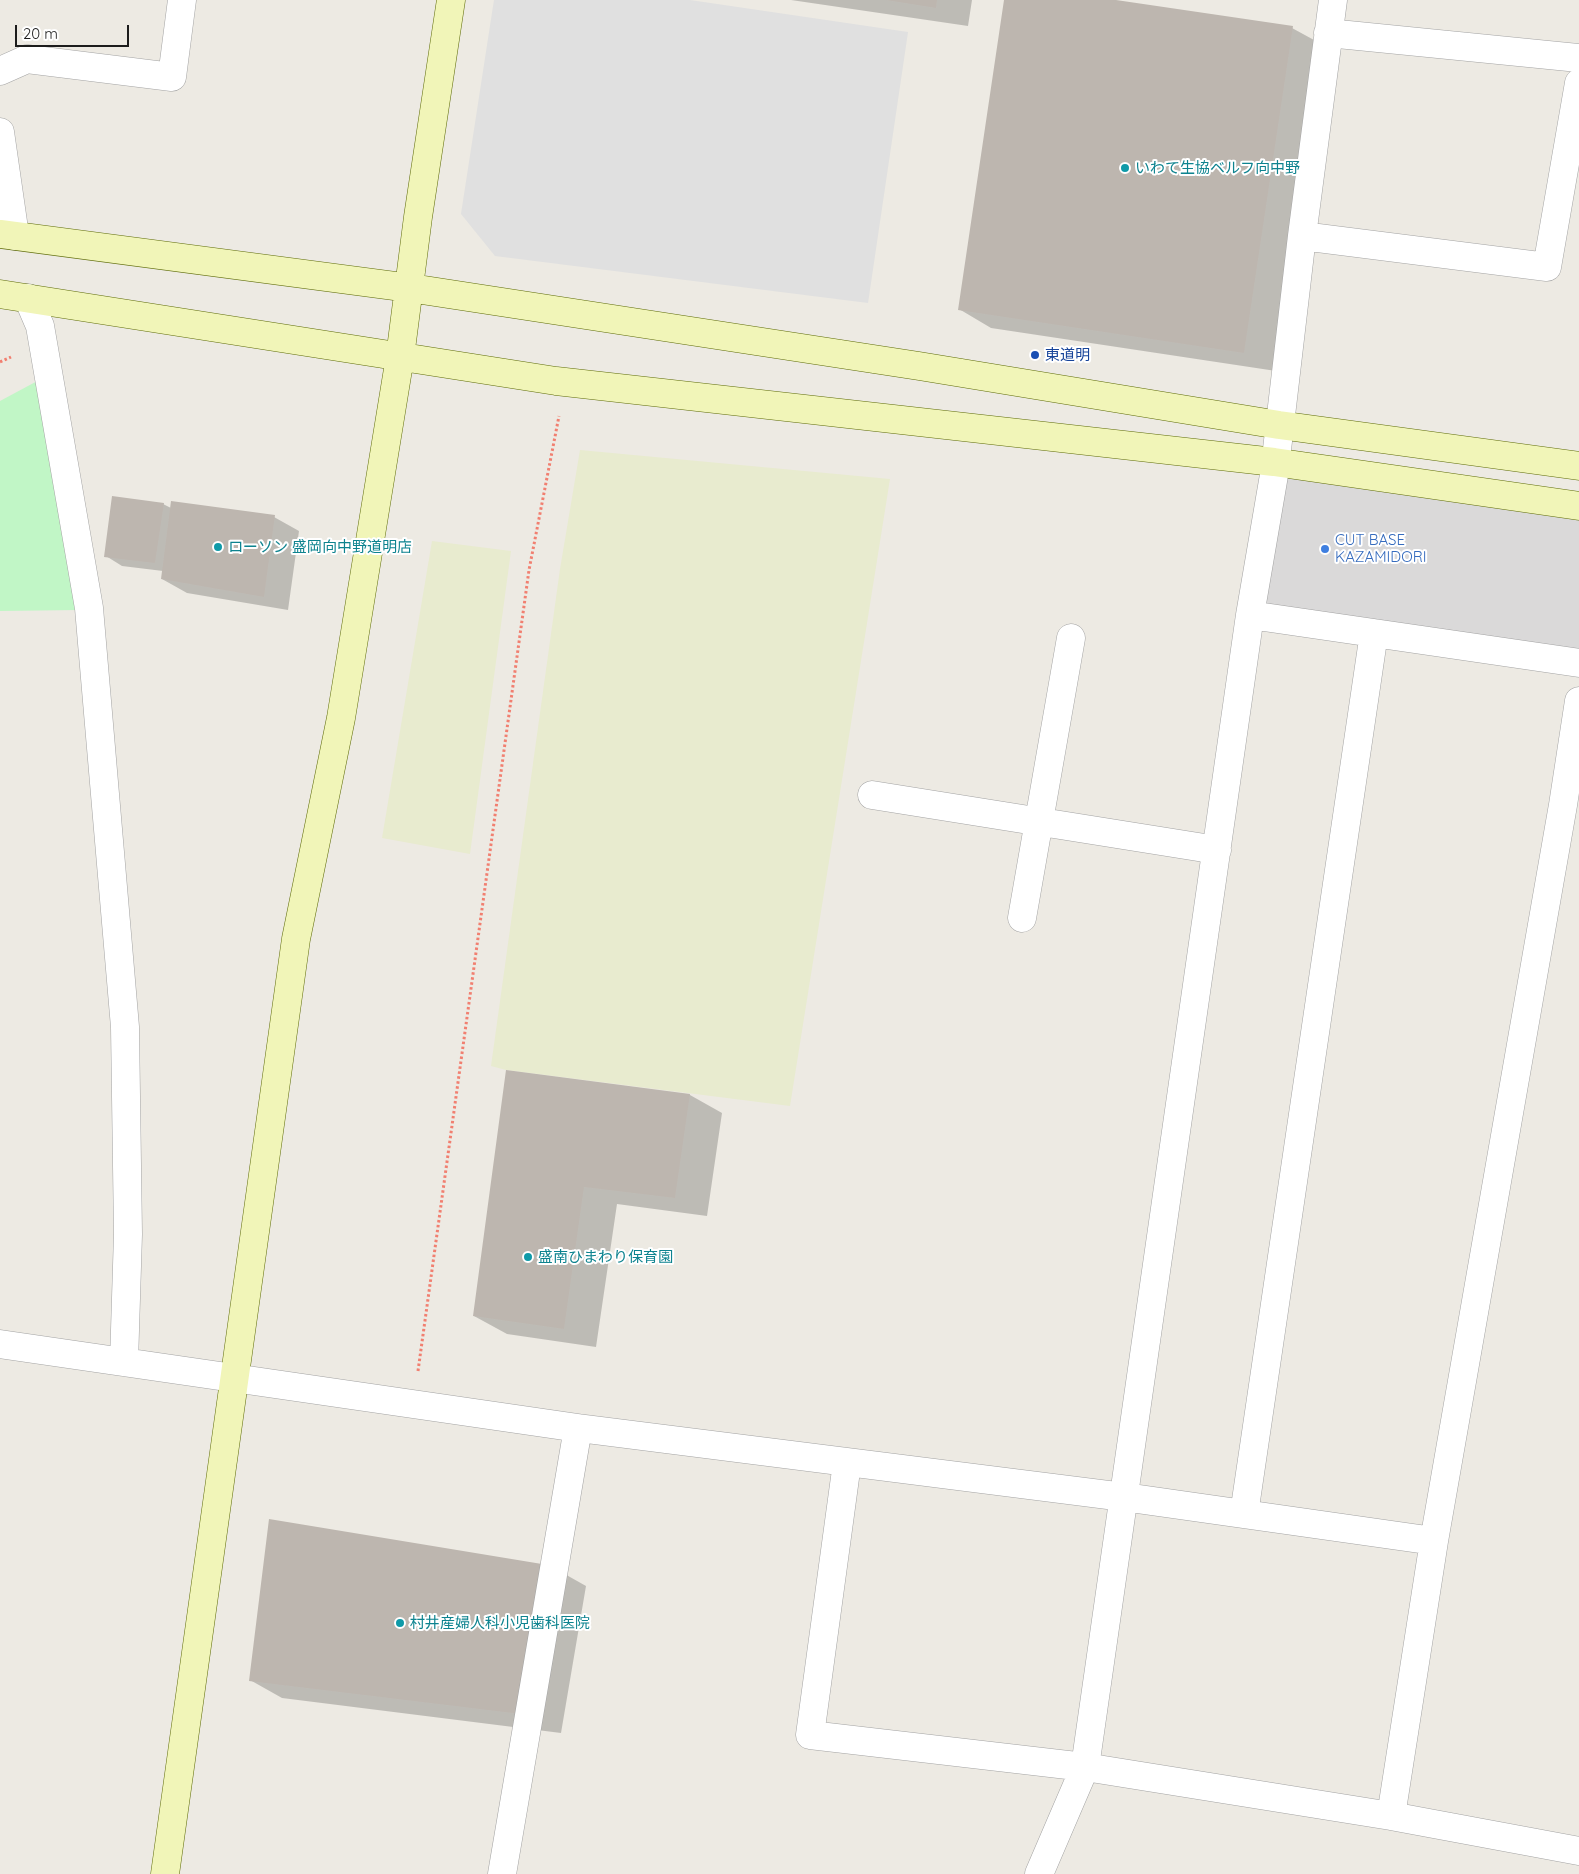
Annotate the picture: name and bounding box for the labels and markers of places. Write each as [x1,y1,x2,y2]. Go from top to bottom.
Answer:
place label: いわて生協ベルフ向中野 [1135,159,1300,177]
marker: いわて生協ベルフ向中野 [1119,162,1131,174]
place label: 東道明 [1045,346,1090,364]
marker: 東道明 [1029,349,1041,361]
place label: CUT BASE KAZAMIDORI [1335,531,1426,566]
place label: ローソン 盛岡向中野道明店 [228,538,412,556]
marker: ローソン 盛岡向中野道明店 [212,541,224,553]
marker: CUT BASE KAZAMIDORI [1319,543,1331,555]
place label: 盛南ひまわり保育園 [538,1248,673,1266]
marker: 盛南ひまわり保育園 [522,1251,534,1263]
place label: 村井産婦人科小児歯科医院 [410,1614,590,1632]
marker: 村井産婦人科小児歯科医院 [394,1617,406,1629]

